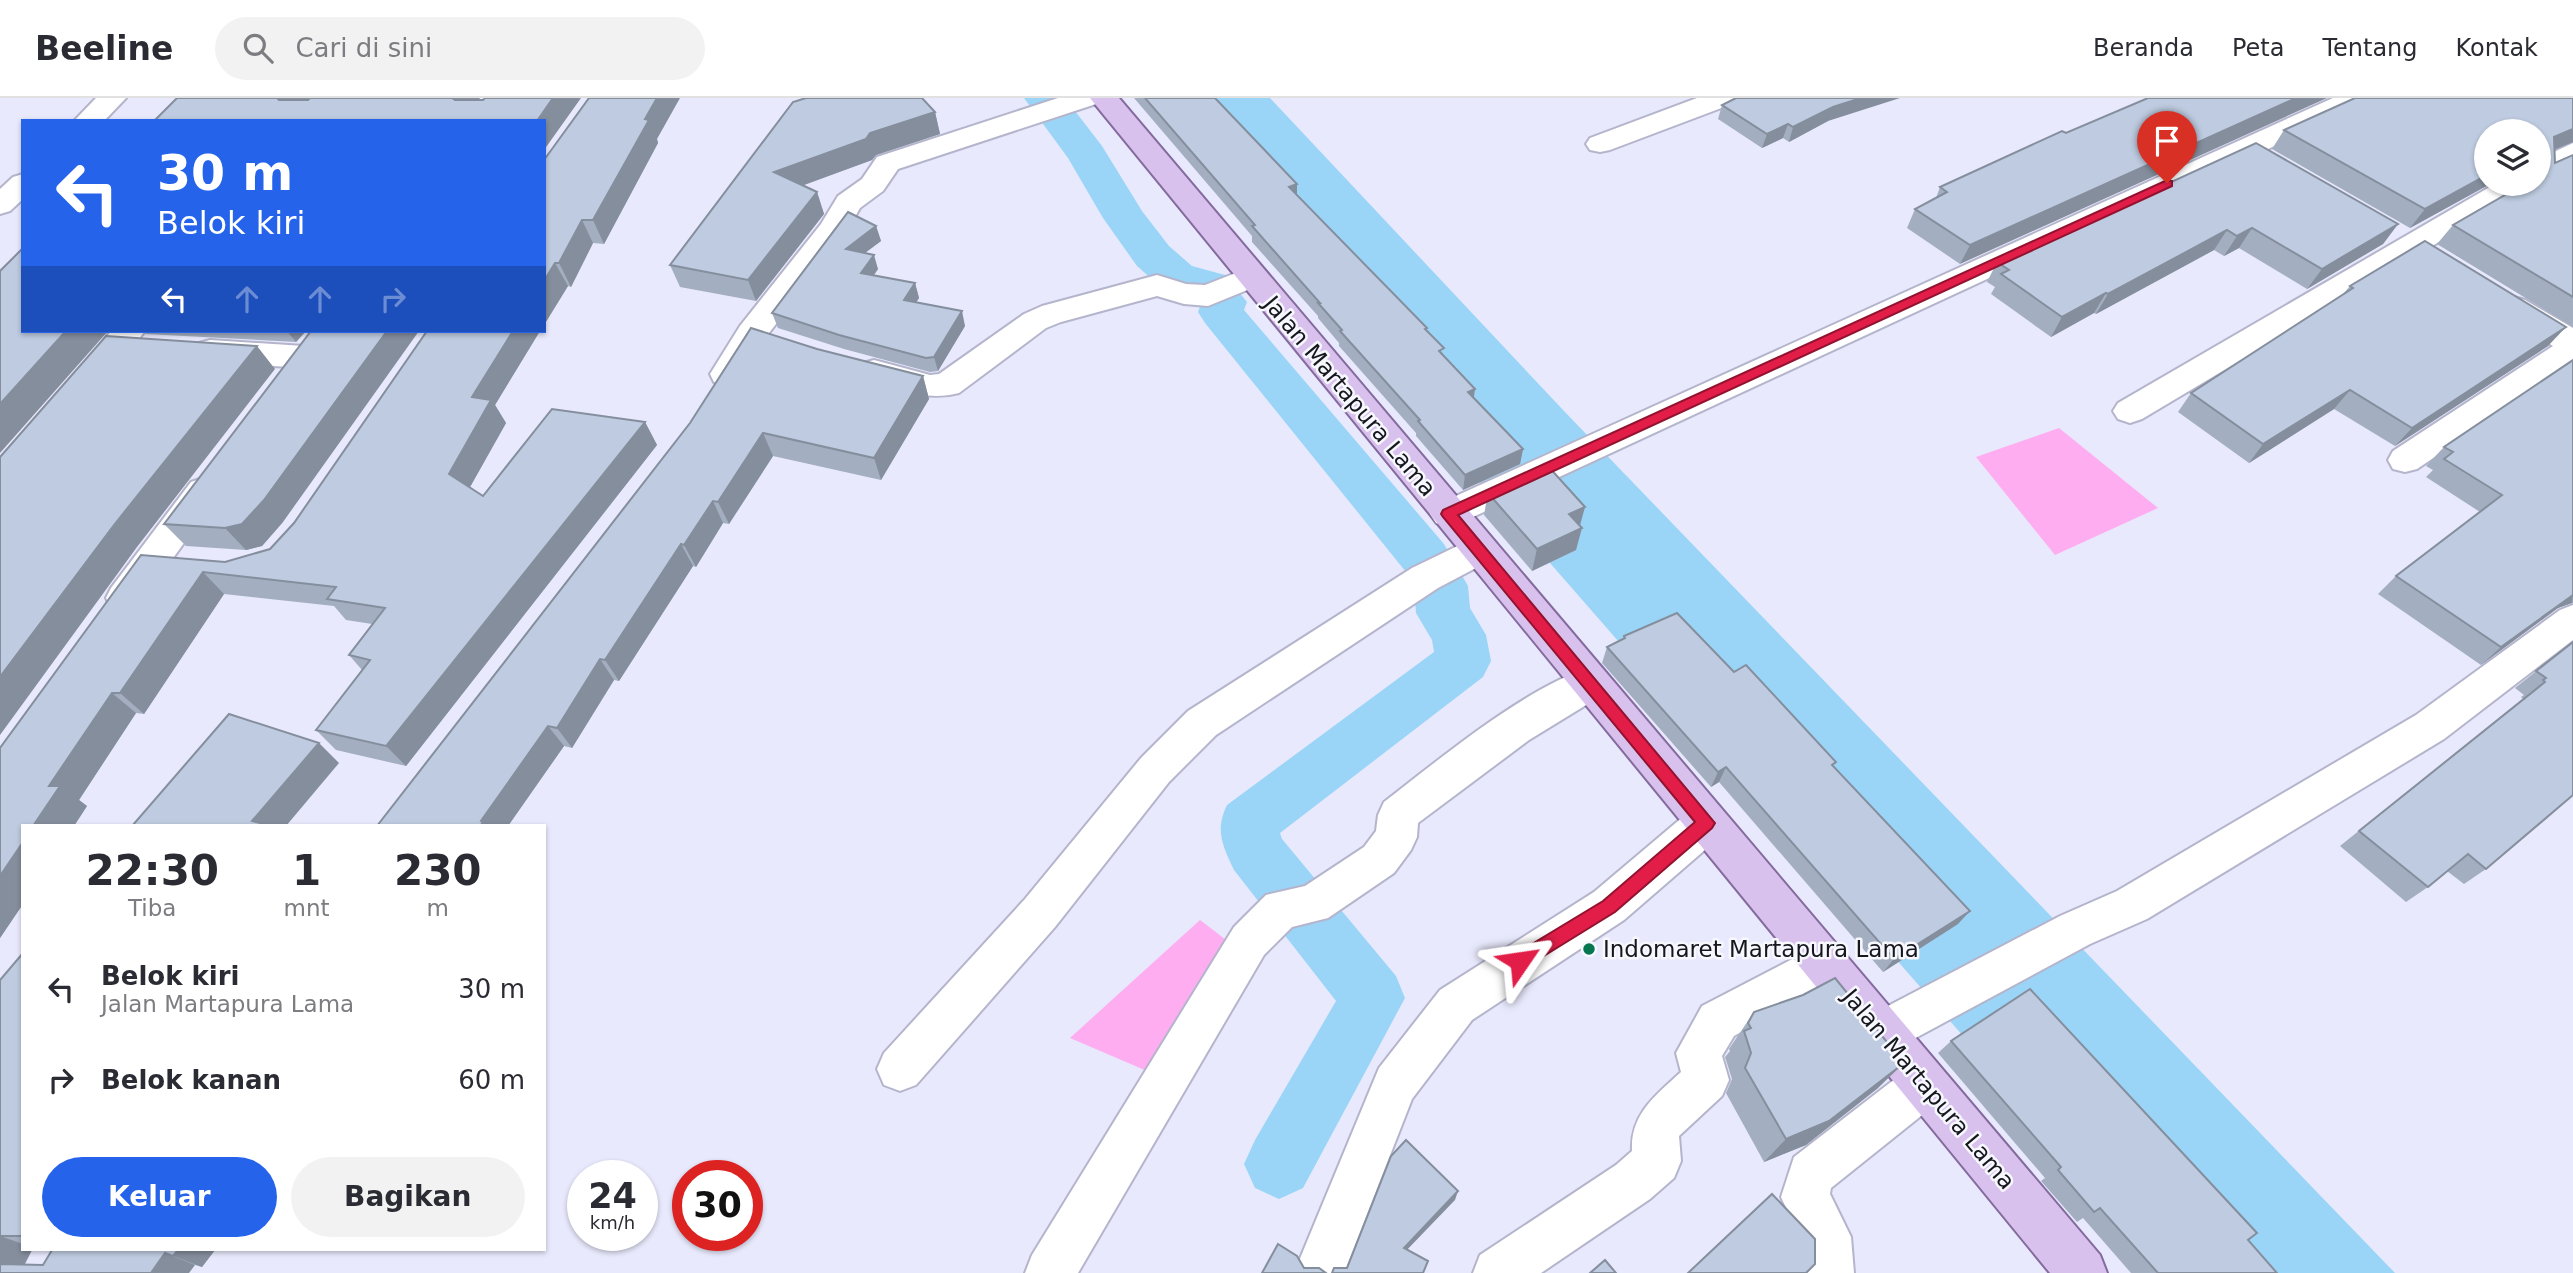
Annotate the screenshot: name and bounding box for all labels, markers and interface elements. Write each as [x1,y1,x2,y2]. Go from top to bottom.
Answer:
search box [215,17,705,80]
text: Beeline [35,29,173,68]
icon: search [239,29,277,67]
text: Cari di sini [295,33,432,63]
text: Beranda [2093,34,2194,62]
text: Peta [2232,34,2284,62]
text: Tentang [2322,34,2418,62]
text: Kontak [2456,34,2538,62]
pin [2137,111,2197,183]
map controls [2474,119,2551,196]
button: layers [2474,119,2551,196]
icon: arrive [2148,122,2186,160]
text: 30 m [157,145,293,202]
icon: left [42,147,133,238]
text: Belok kiri [157,204,305,242]
icon: left [155,280,193,318]
icon: ahead [228,280,266,318]
icon: ahead [301,280,339,318]
icon: right [374,280,412,318]
street label: Jalan Martapura Lama [1257,289,1441,501]
text: 22:30 [85,846,219,895]
text: 1 [292,846,321,895]
text: 230 [394,846,482,895]
text: Tiba [128,895,176,921]
text: mnt [284,895,330,921]
text: m [427,895,449,921]
position arrow [1483,924,1557,998]
place label: Indomaret Martapura Lama [1603,936,1919,962]
marker: Indomaret Martapura Lama [1581,941,1597,957]
text: Belok kiri [101,961,240,991]
icon: left [42,970,80,1008]
text: 30 m [458,974,525,1004]
street label: Jalan Martapura Lama [1836,982,2020,1194]
text: Jalan Martapura Lama [101,991,354,1017]
icon: right [42,1061,80,1099]
text: Belok kanan [101,1065,281,1095]
text: 60 m [458,1065,525,1095]
button: Keluar [42,1157,277,1237]
button: Bagikan [291,1157,525,1237]
speed limit sign: 30 [672,1160,763,1251]
text: 24 [588,1176,637,1216]
text: km/h [590,1212,635,1233]

